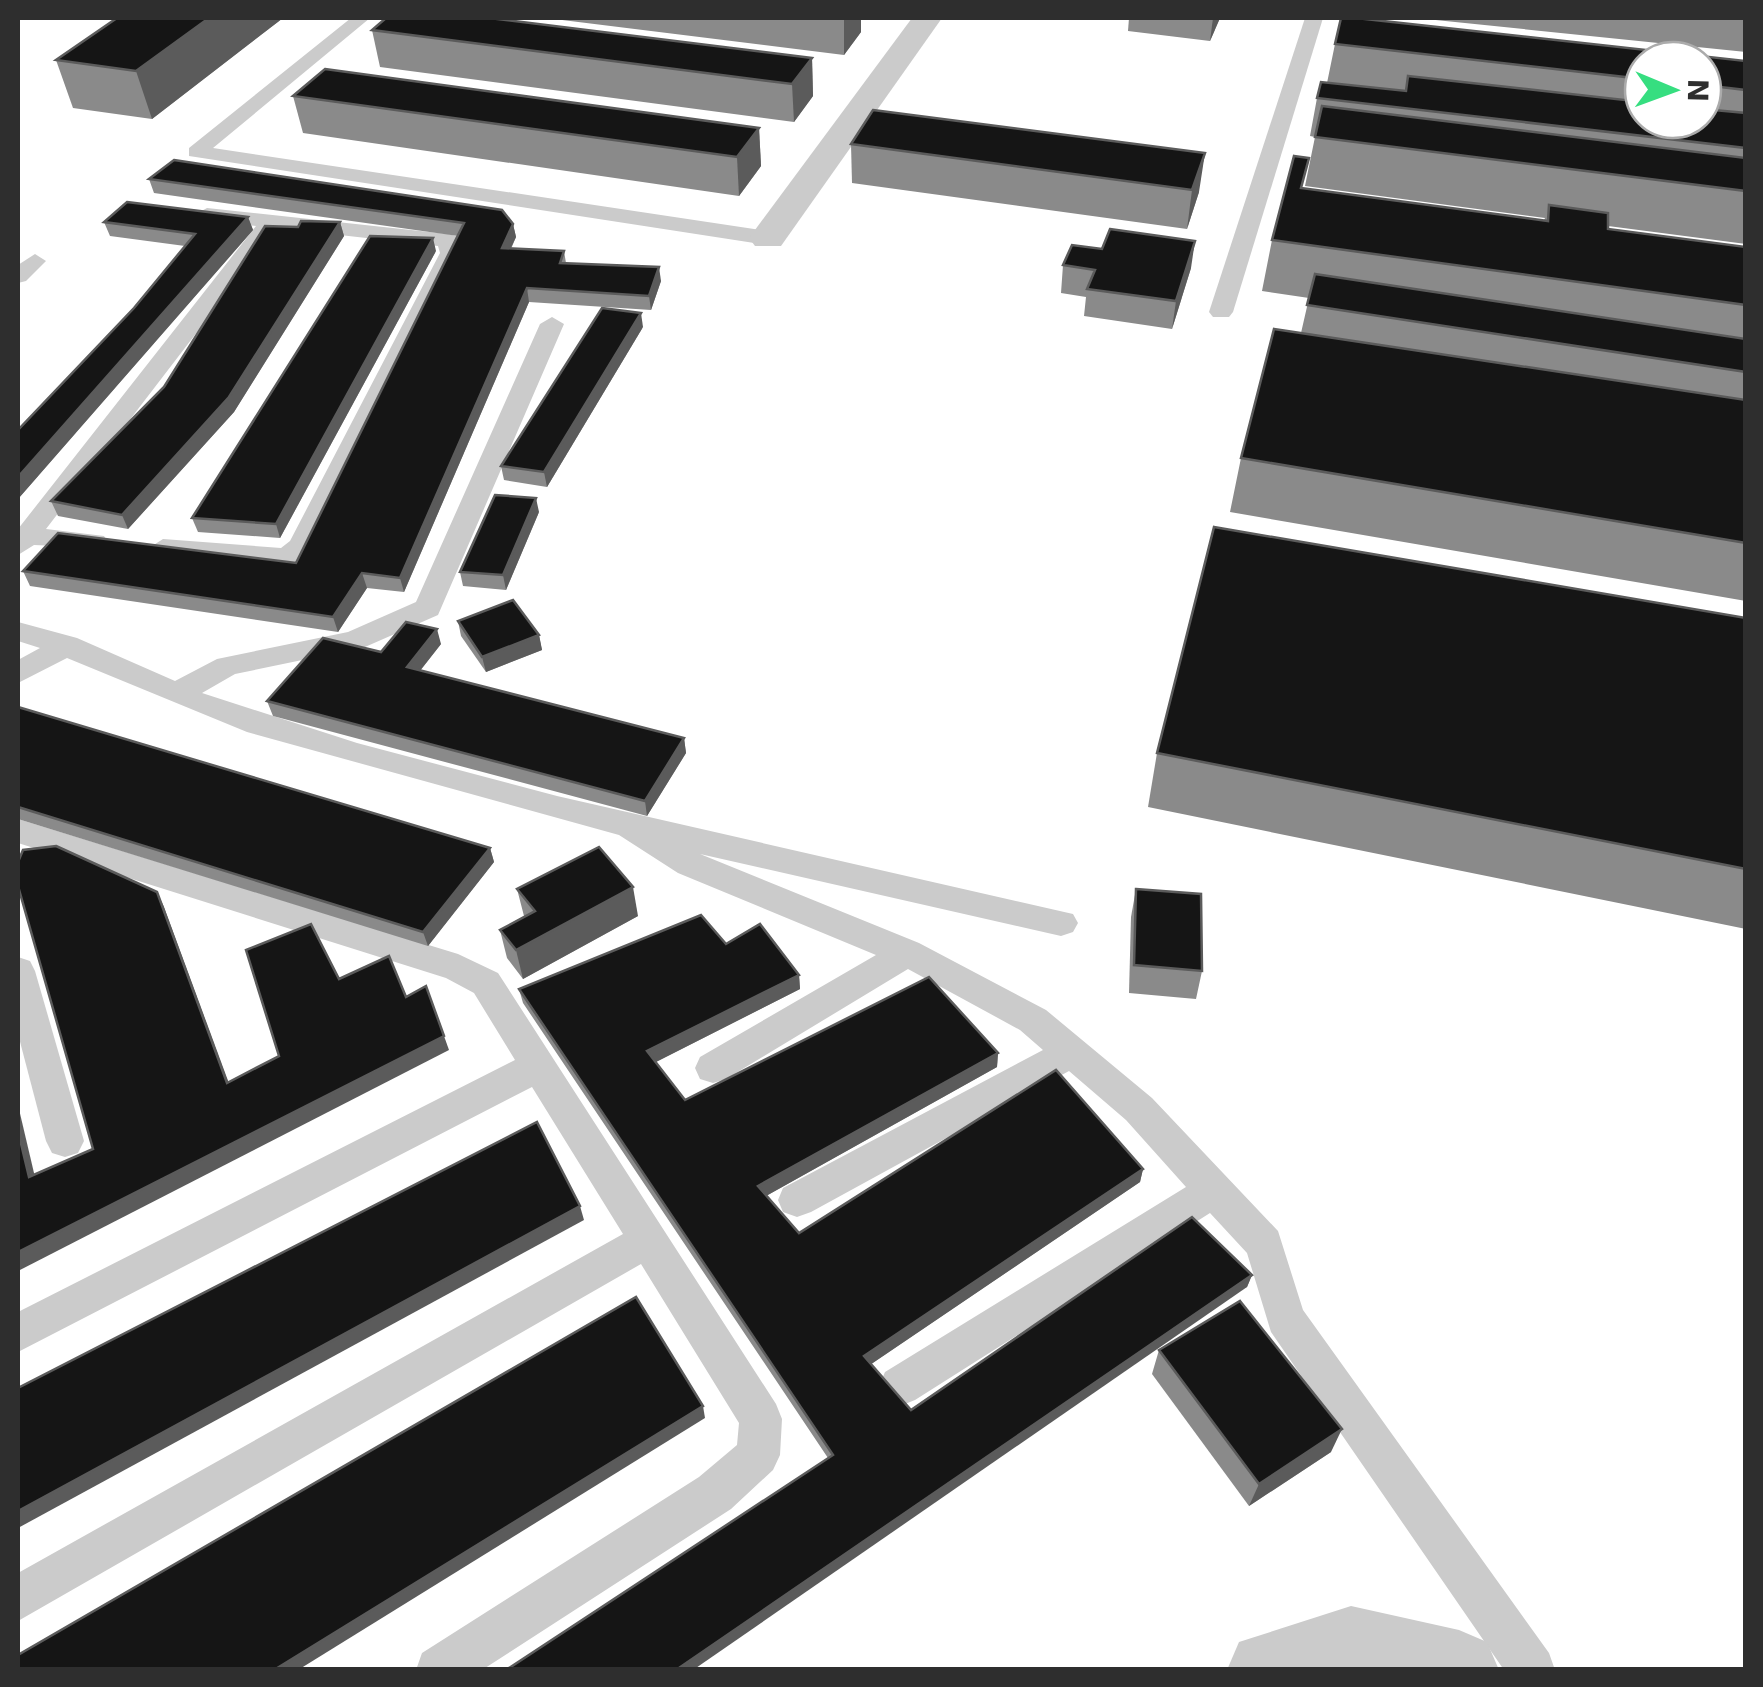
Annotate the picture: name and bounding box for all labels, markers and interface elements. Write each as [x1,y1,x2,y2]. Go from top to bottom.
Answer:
north arrow [1623,40,1723,140]
text: N [1681,78,1714,102]

